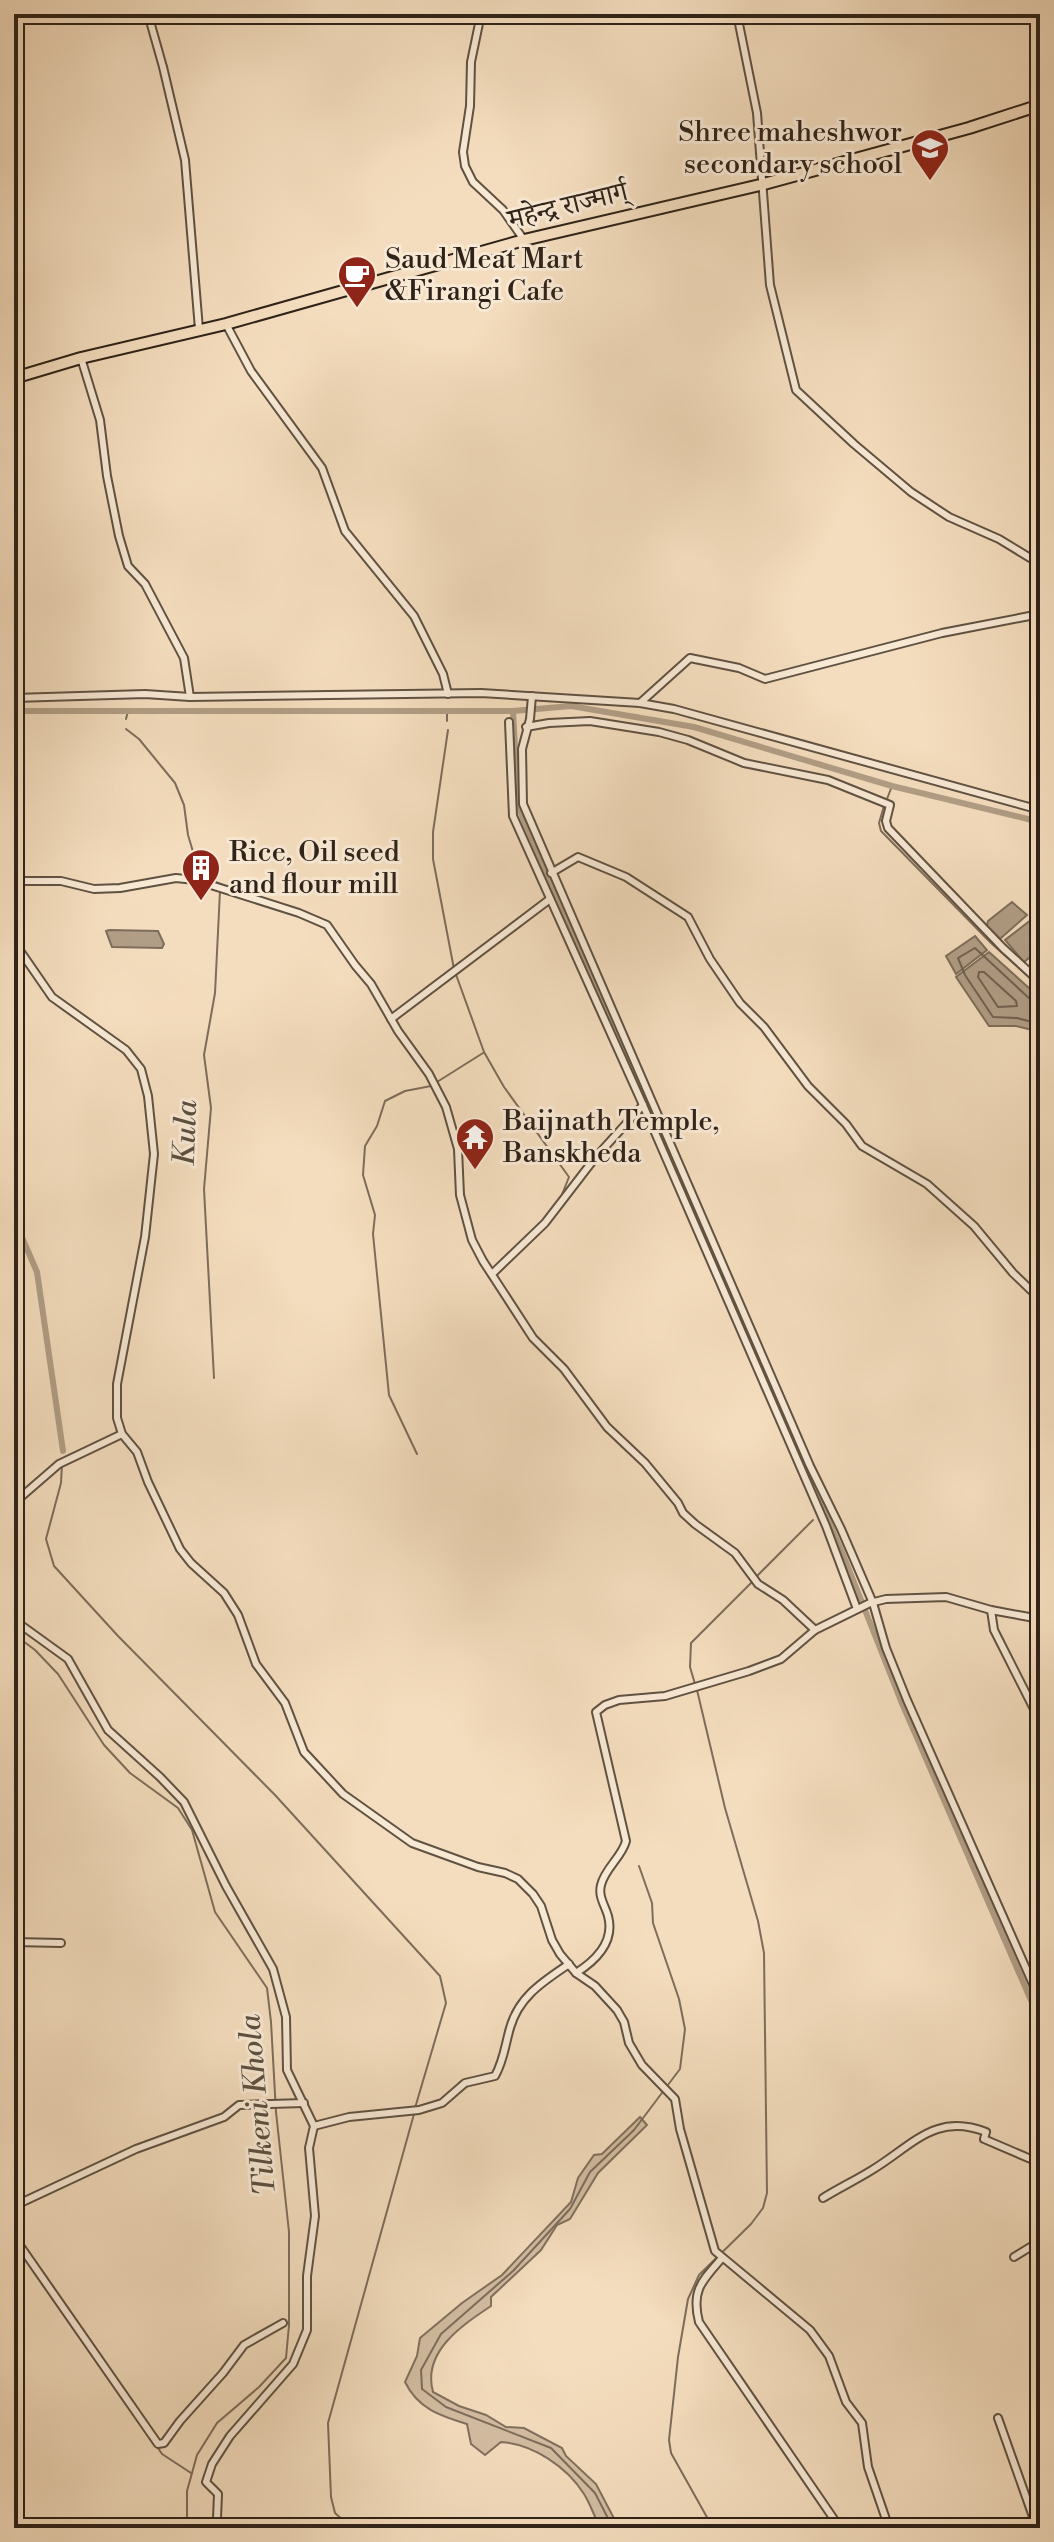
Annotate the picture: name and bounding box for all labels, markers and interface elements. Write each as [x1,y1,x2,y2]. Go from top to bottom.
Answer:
place label: Shree maheshwor secondary school [678,115,902,182]
school or university icon: Shree maheshwor secondary school [909,127,951,182]
street label: महेन्द्र राज्मार्ग् [503,173,635,238]
place label: Saud Meat Mart &Firangi Cafe [385,242,583,309]
cafe icon: Saud Meat Mart &Firangi Cafe [336,254,378,309]
place label: Rice, Oil seed and flour mill [229,835,400,902]
building icon: Rice, Oil seed and flour mill [180,847,222,902]
water label: Kula [166,1099,206,1167]
place label: Baijnath Temple, Banskheda [502,1104,719,1171]
temple icon: Baijnath Temple, Banskheda [454,1116,496,1171]
water label: Tilkeni Khola [231,2013,285,2197]

